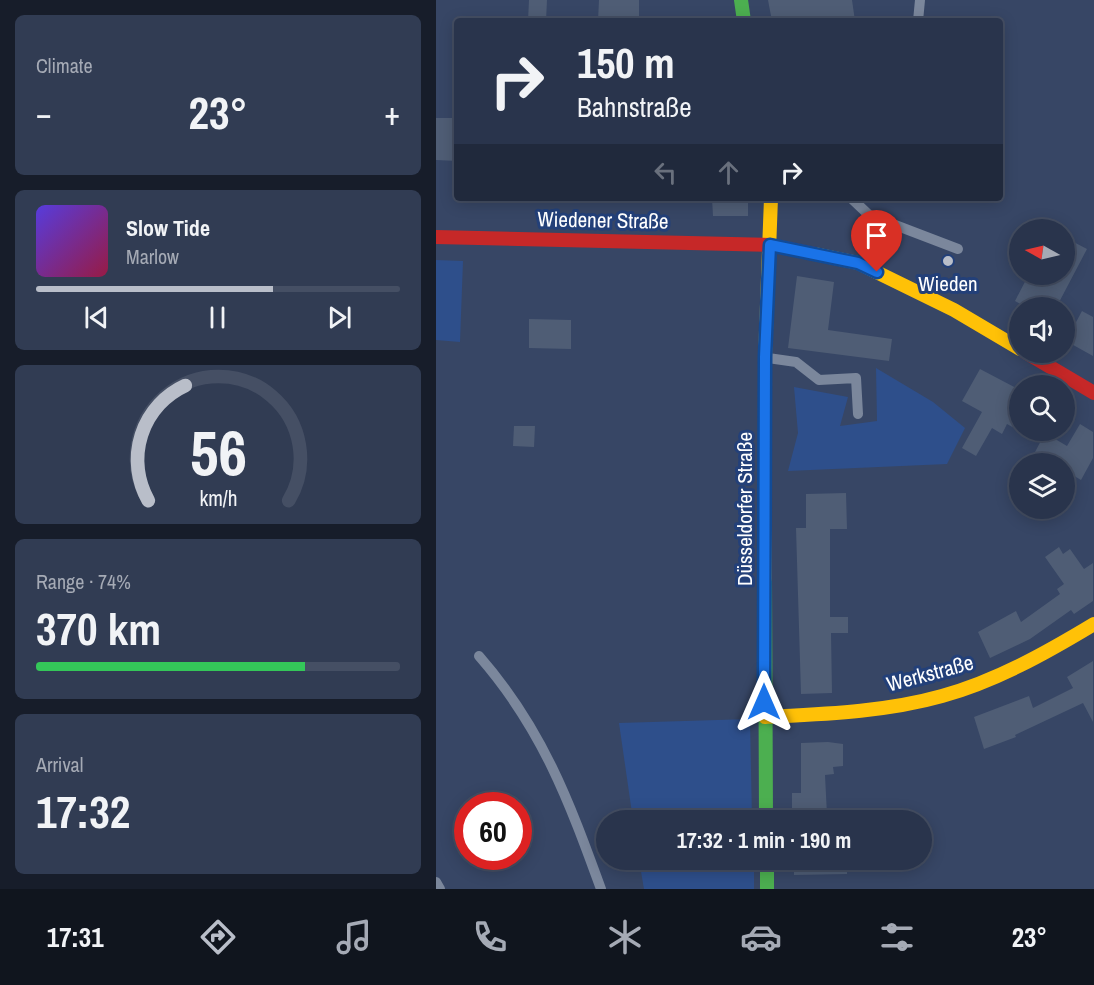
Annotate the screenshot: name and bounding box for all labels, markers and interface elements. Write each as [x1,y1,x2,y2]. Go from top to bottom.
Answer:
text: 150 m [577,35,675,91]
icon: right [478,42,556,120]
text: Climate [36,52,93,79]
text: 23° [188,82,248,143]
text: Bahnstraße [577,89,691,125]
text: − [36,91,52,135]
text: + [384,91,400,135]
icon: left [649,156,682,189]
icon: ahead [712,156,745,189]
icon: right [775,156,808,189]
street label: Wiedener Straße [537,204,669,236]
pin [851,210,902,272]
text: Slow Tide [126,213,210,243]
icon: arrive [860,219,893,252]
north arrow [1009,219,1075,285]
map controls [1009,219,1075,519]
text: Marlow [126,243,179,270]
marker: Wieden [941,254,955,268]
place label: Wieden [918,269,978,298]
button: sound [1009,297,1075,363]
icon: previous [80,301,113,334]
icon: pause [201,301,234,334]
icon: next [323,301,356,334]
button: search [1009,375,1075,441]
text: 56 [190,411,246,495]
street label: Düsseldorfer Straße [730,432,759,586]
button: layers [1009,453,1075,519]
text: km/h [199,485,237,514]
text: Range · 74% [36,568,131,595]
text: 370 km [36,598,161,659]
street label: Werkstraße [883,648,977,698]
position arrow [732,670,796,734]
text: Arrival [36,751,83,778]
text: 17:32 [36,781,130,842]
speed limit sign: 60 [454,792,532,870]
text: 17:32 · 1 min · 190 m [677,825,851,855]
icon: directions [197,916,239,958]
icon: music [333,916,375,958]
icon: phone [469,916,511,958]
icon: climate [604,916,646,958]
icon: car [740,916,782,958]
icon: filters [876,916,918,958]
text: 17:31 [47,919,103,955]
text: 23° [1012,919,1047,955]

